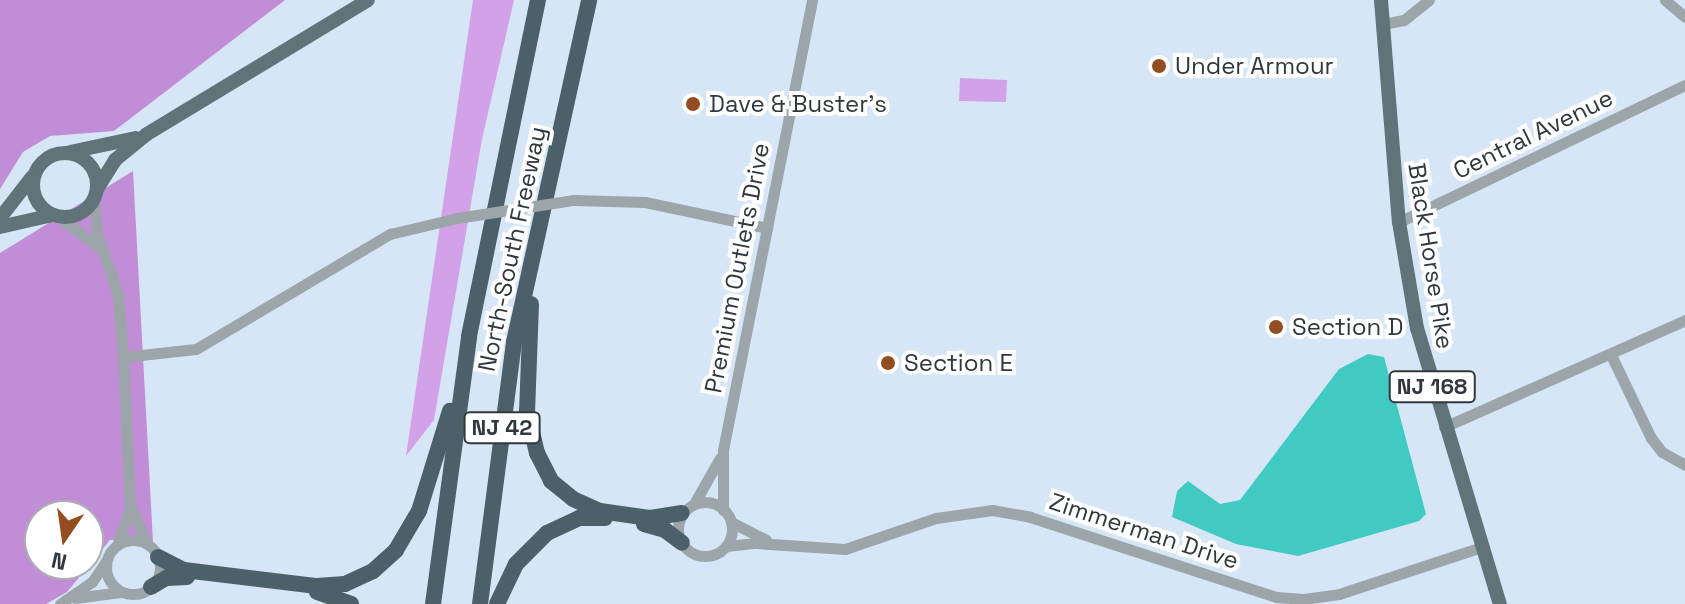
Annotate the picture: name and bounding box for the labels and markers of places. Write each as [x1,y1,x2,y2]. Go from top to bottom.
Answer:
place label: Under Armour [1175,52,1334,80]
marker: Under Armour [1150,57,1168,75]
place label: Dave & Buster's [709,90,887,118]
marker: Dave & Buster's [684,95,702,113]
place label: Section D [1292,313,1403,341]
marker: Section D [1267,318,1285,336]
place label: Section E [904,349,1013,377]
marker: Section E [879,354,897,372]

